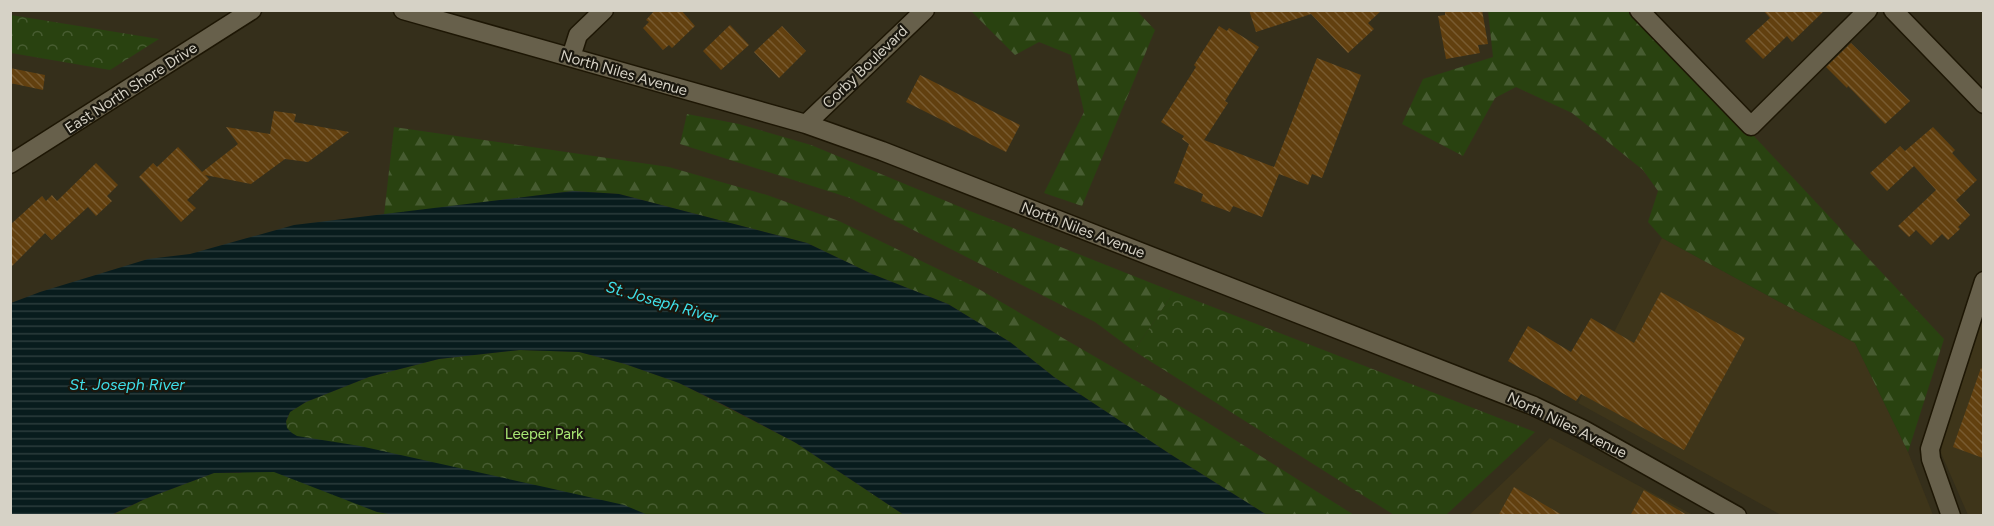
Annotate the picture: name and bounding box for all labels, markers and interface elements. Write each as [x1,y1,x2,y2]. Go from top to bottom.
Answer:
street label: Corby Boulevard [819,22,911,112]
street label: East North Shore Drive [62,39,200,137]
street label: North Niles Avenue [558,46,690,100]
street label: North Niles Avenue [1019,198,1147,262]
water label: St. Joseph River [604,277,721,327]
water label: St. Joseph River [69,375,185,394]
street label: North Niles Avenue [1504,388,1630,462]
park label: Leeper Park [505,425,584,443]

